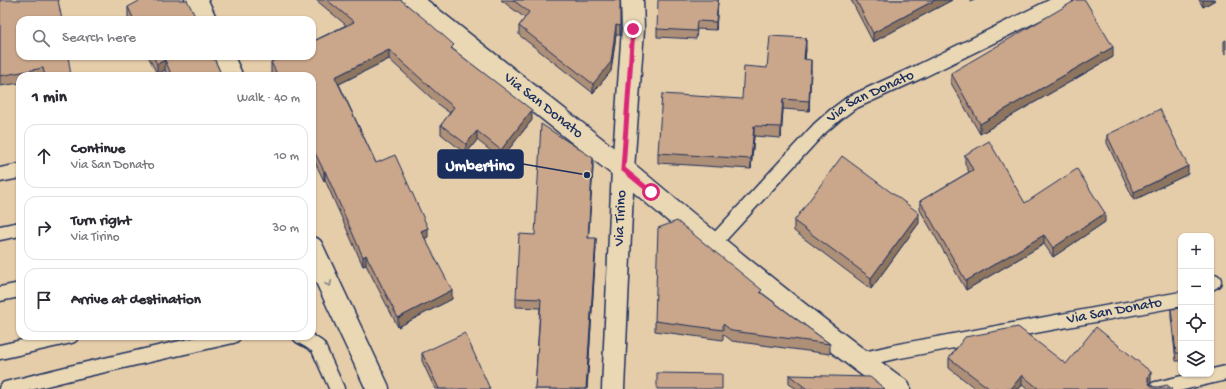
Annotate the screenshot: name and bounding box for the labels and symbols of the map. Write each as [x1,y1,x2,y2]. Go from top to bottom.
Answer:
route end [624,20,642,38]
street label: Via San Donato [822,66,917,128]
street label: Via San Donato [499,68,587,143]
callout: Umbertino [438,150,523,178]
text: Umbertino [446,158,515,177]
route start [642,183,660,201]
street label: Via Tirino [610,190,631,248]
one-way arrow [324,280,332,287]
street label: Via San Donato [1064,294,1164,329]

